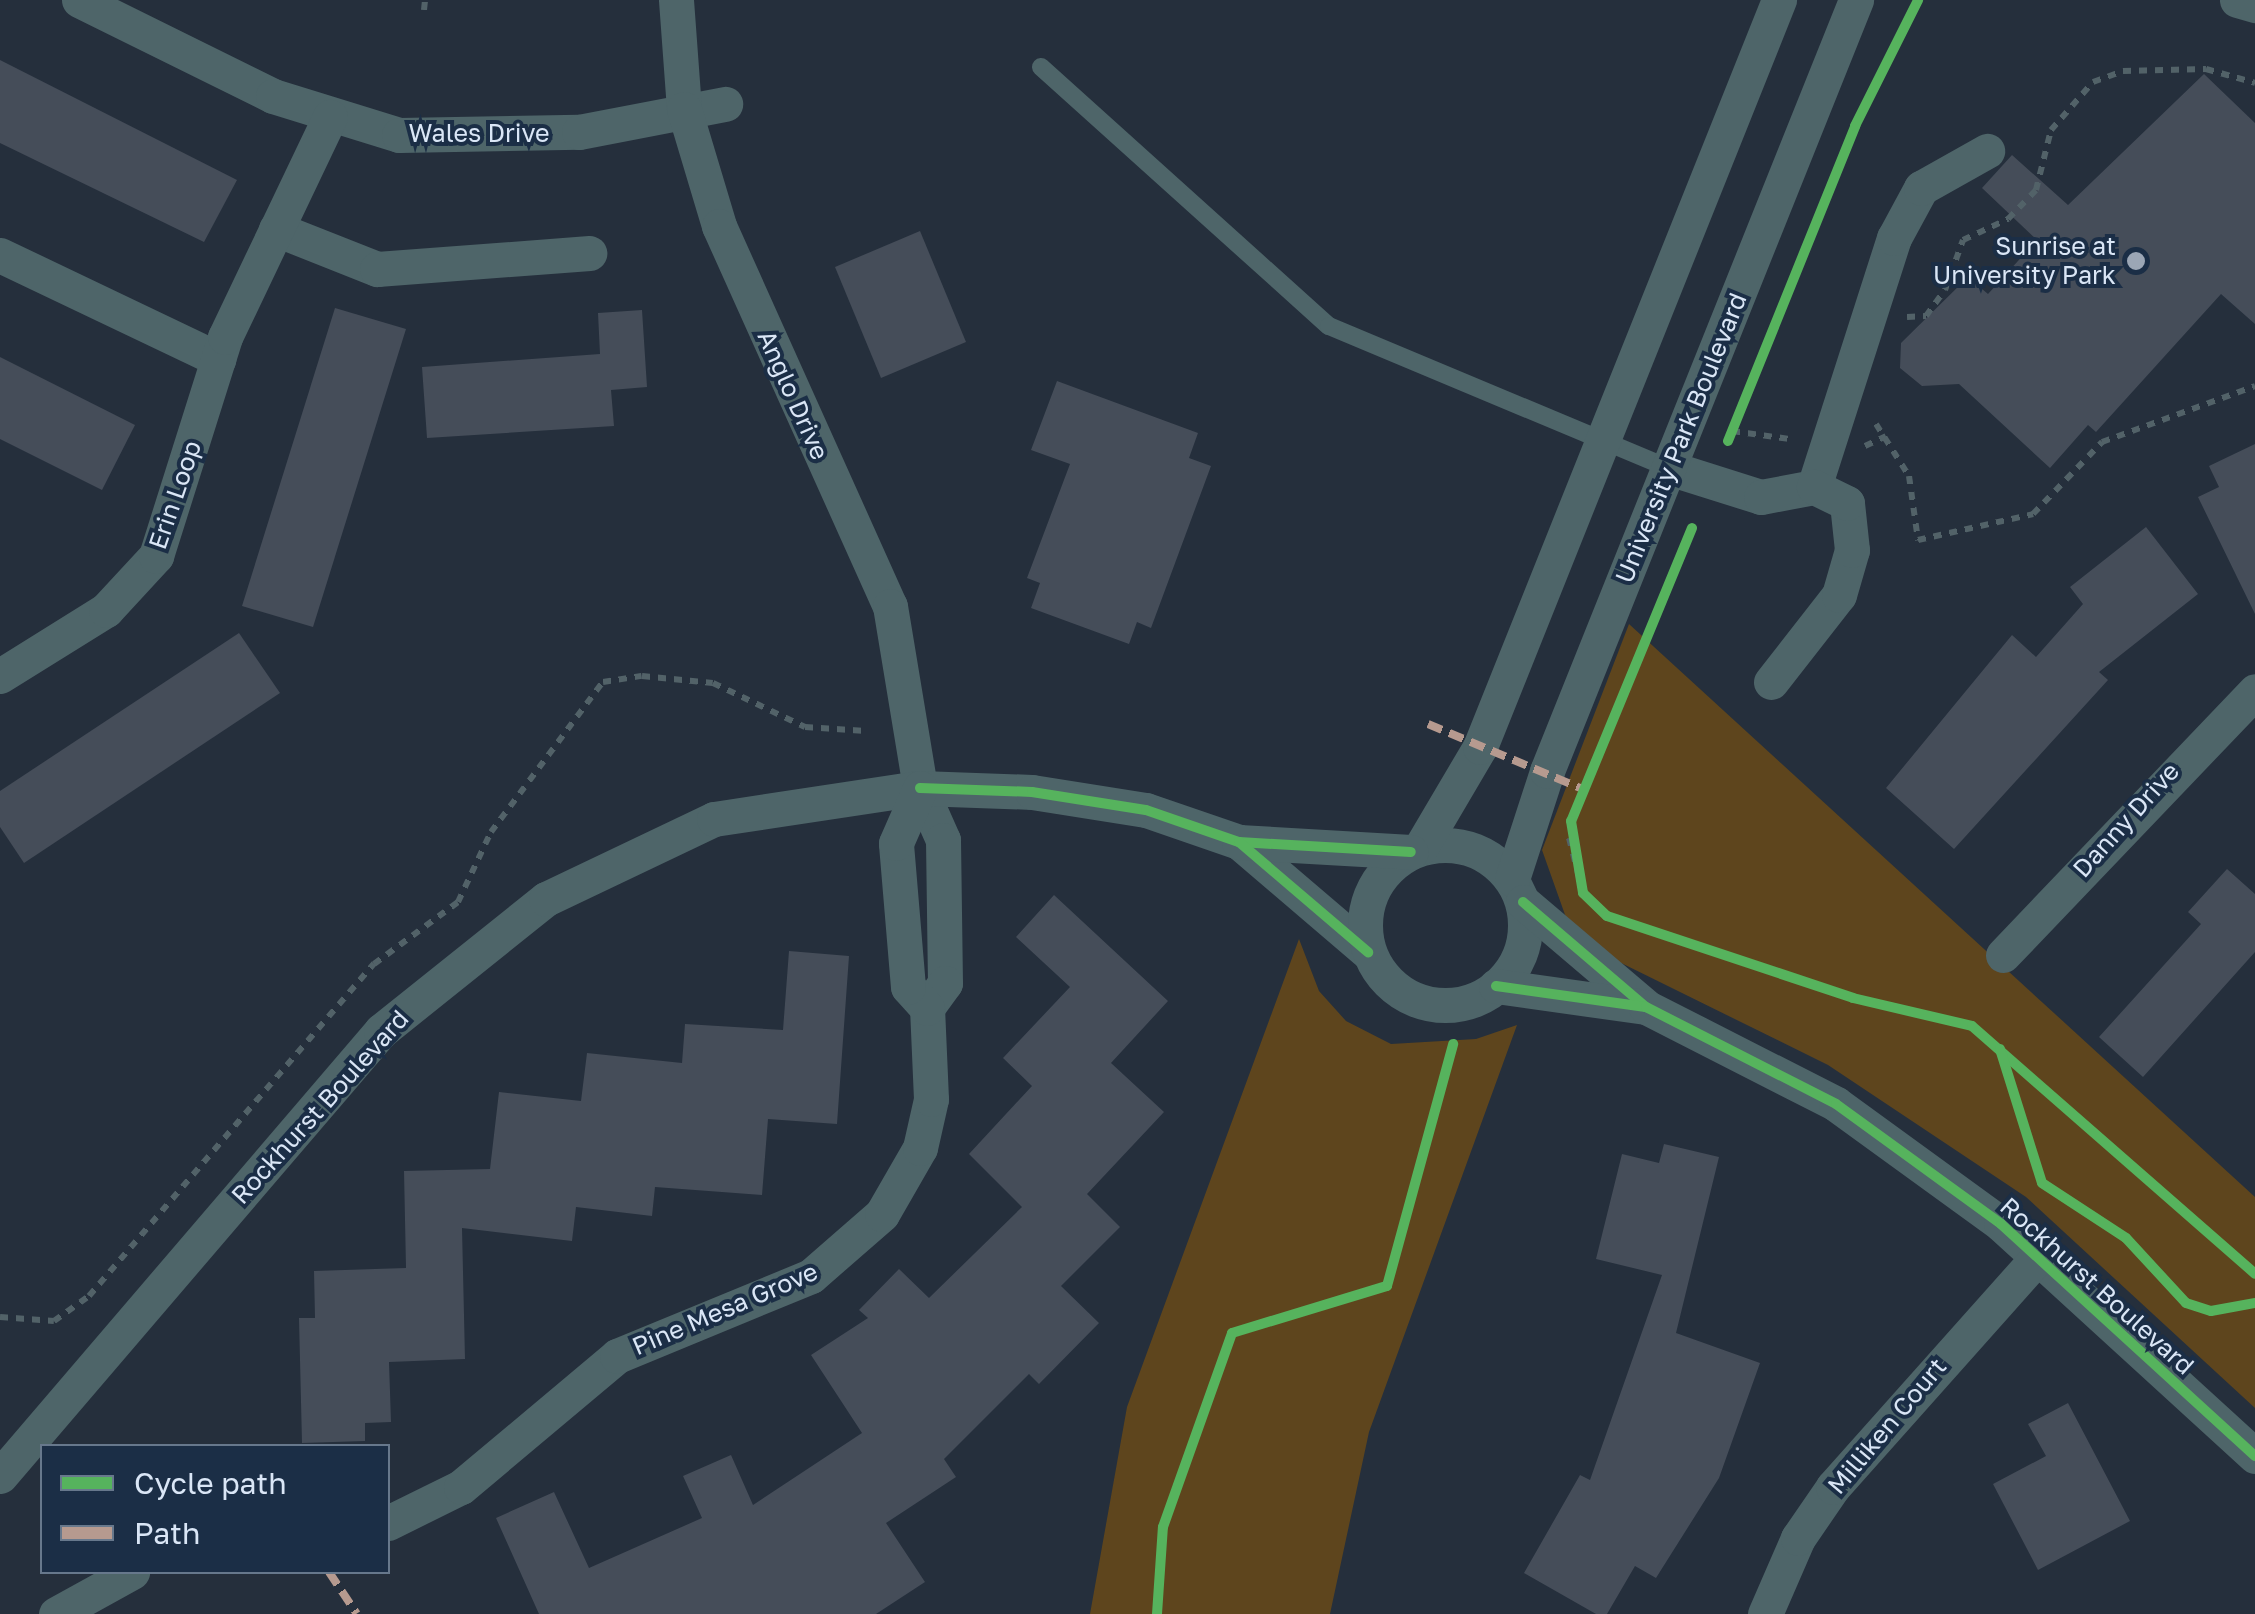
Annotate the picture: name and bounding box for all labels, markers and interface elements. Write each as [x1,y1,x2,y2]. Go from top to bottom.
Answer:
street label: Wales Drive [409,118,549,148]
place label: Sunrise at University Park [1933,232,2116,291]
marker: Sunrise at University Park [2125,250,2147,272]
street label: University Park Boulevard [1609,289,1753,587]
street label: Anglo Drive [751,326,835,464]
street label: Erin Loop [142,437,208,553]
street label: Danny Drive [2067,756,2185,884]
street label: Rockhurst Boulevard [225,1004,415,1210]
street label: Rockhurst Boulevard [1994,1191,2200,1381]
street label: Pine Mesa Grove [628,1256,822,1362]
street label: Milliken Court [1822,1352,1952,1500]
legend [40,1444,390,1574]
text: Cycle path [134,1465,287,1501]
text: Path [134,1515,200,1551]

